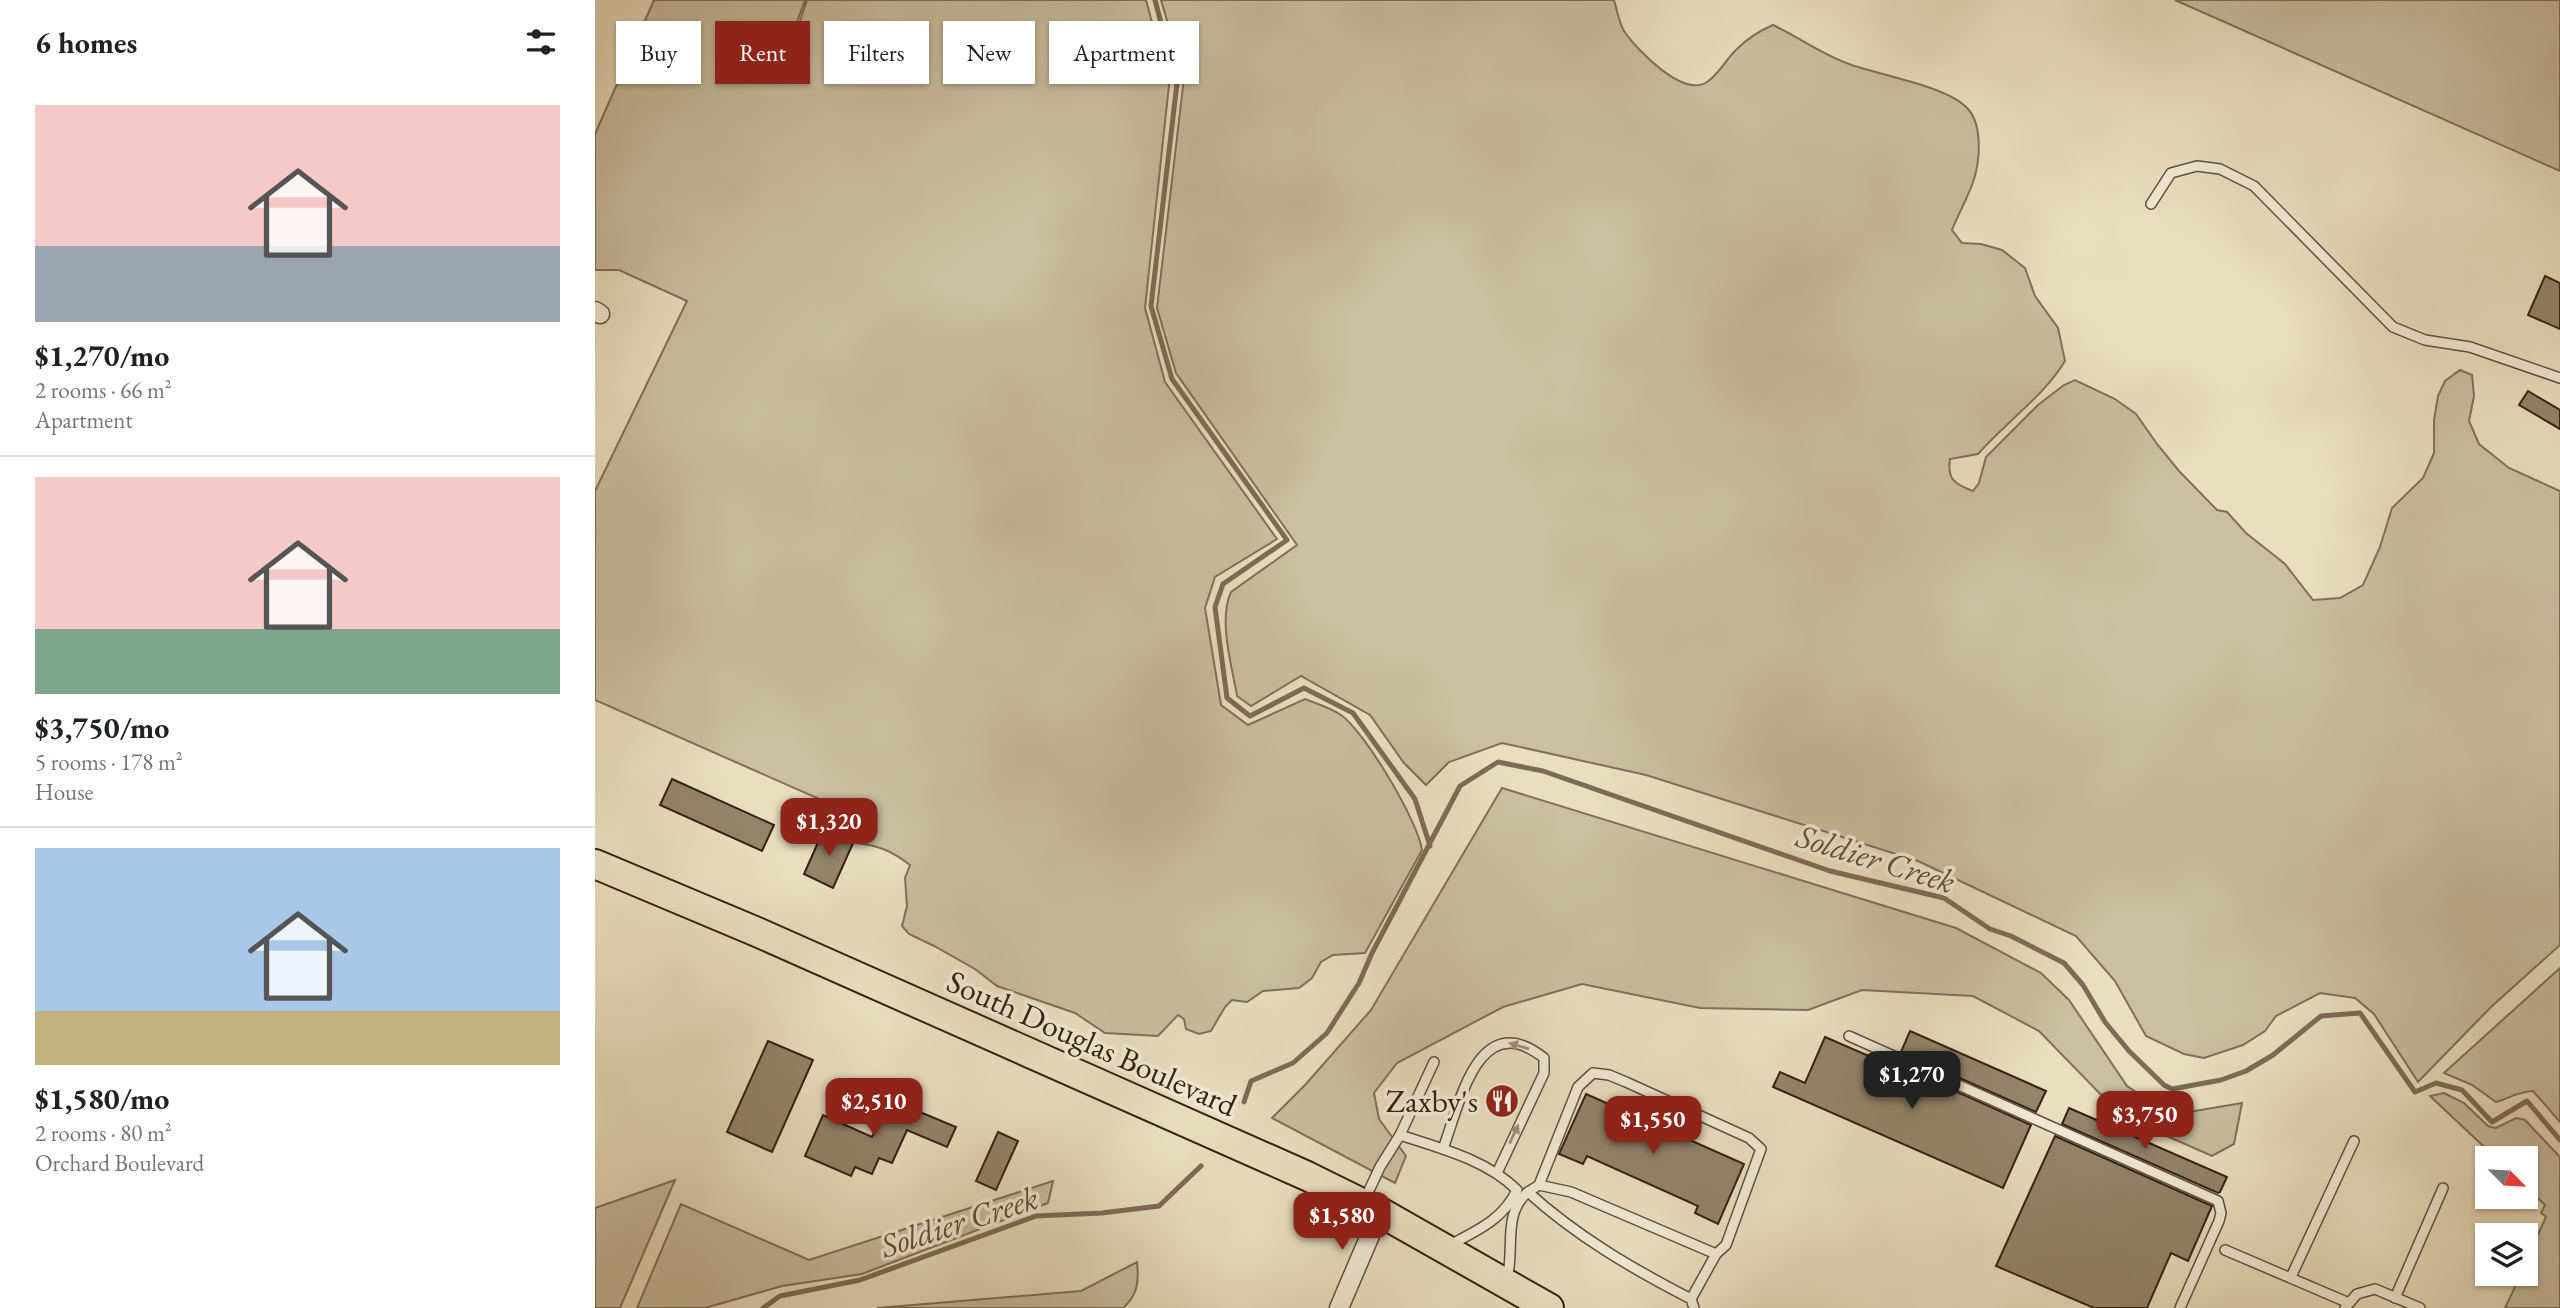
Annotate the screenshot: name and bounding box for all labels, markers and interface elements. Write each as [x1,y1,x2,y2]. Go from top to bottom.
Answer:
chip: Buy [616,21,701,84]
chip: Rent [715,21,810,84]
chip: Filters [824,21,929,84]
chip: New [943,21,1035,84]
chip: Apartment [1049,21,1199,84]
text: 6 homes [35,23,137,62]
icon: filters [522,23,560,61]
icon: home [235,150,361,276]
text: $1,270/mo [35,336,169,375]
text: 2 rooms · 66 m² [35,375,172,405]
text: Apartment [35,405,133,435]
icon: home [235,522,361,648]
text: $3,750/mo [35,708,169,747]
text: 5 rooms · 178 m² [35,747,183,777]
text: House [35,777,94,807]
pin: $1,320 [772,798,886,858]
text: $1,320 [797,806,861,836]
water label: Soldier Creek [1791,814,1960,903]
icon: home [235,893,361,1019]
street label: South Douglas Boulevard [940,960,1244,1126]
one-way arrow [1509,1040,1530,1050]
pin: $1,270 [1855,1052,1969,1111]
text: $1,270 [1880,1059,1944,1089]
pin: $2,510 [817,1078,931,1138]
text: $1,580/mo [35,1079,169,1118]
place label: Zaxby's [1386,1080,1478,1122]
restaurant icon: Zaxby's [1483,1082,1521,1120]
text: $2,510 [842,1086,906,1116]
pin: $3,750 [2088,1092,2202,1151]
pin: $1,550 [1596,1096,1710,1156]
text: $3,750 [2113,1099,2177,1129]
text: $1,550 [1621,1104,1685,1134]
text: 2 rooms · 80 m² [35,1118,172,1148]
one-way arrow [1508,1124,1520,1144]
north arrow [2475,1146,2537,1209]
map controls [2475,1146,2538,1286]
text: Orchard Boulevard [35,1148,204,1178]
water label: Soldier Creek [874,1176,1043,1267]
pin: $1,580 [1285,1192,1399,1252]
text: $1,580 [1310,1200,1374,1230]
button: layers [2475,1223,2538,1286]

